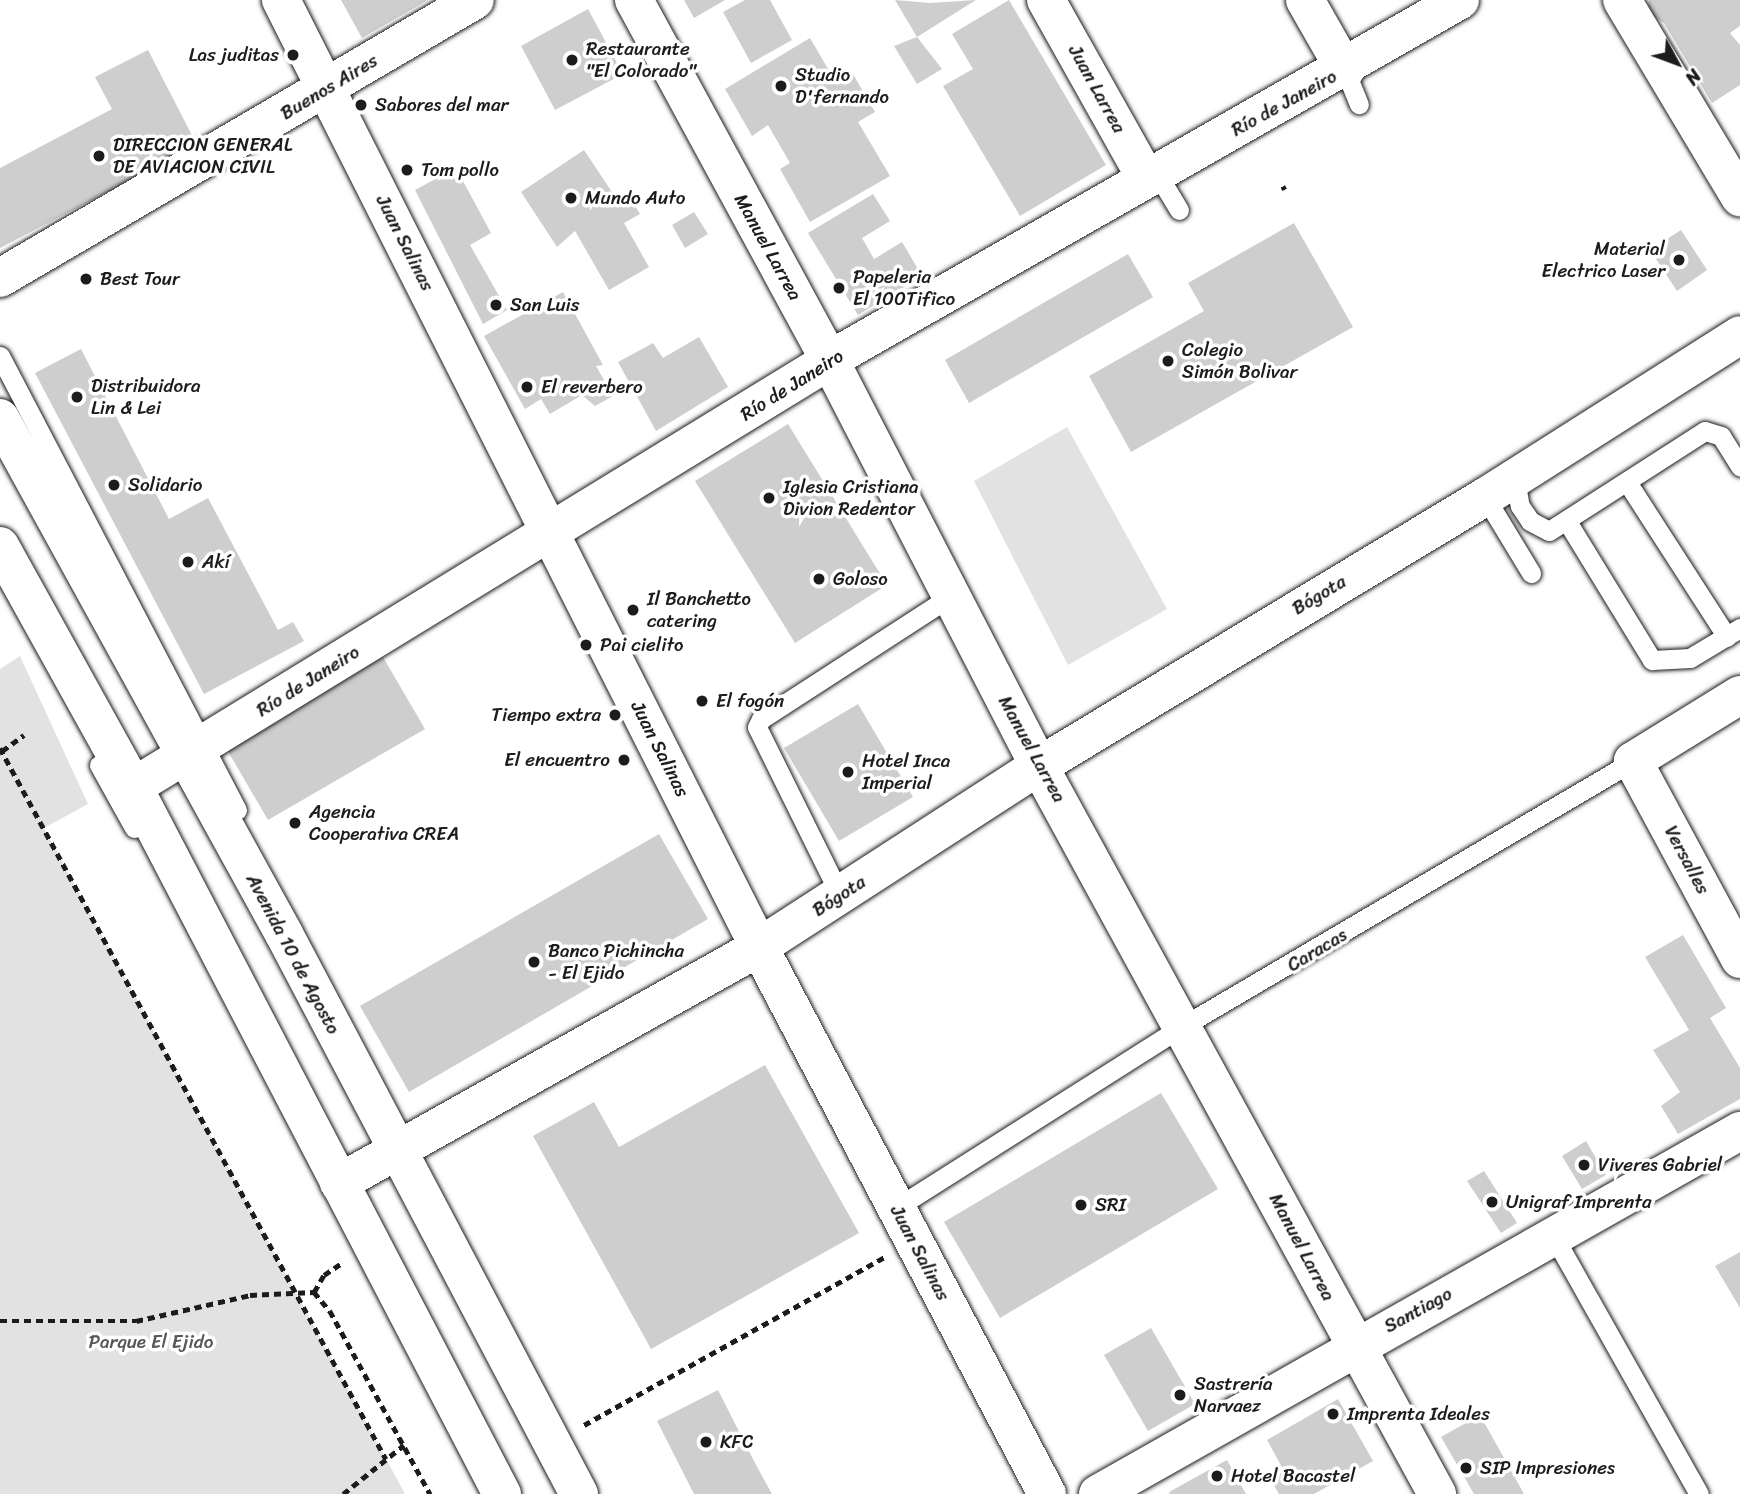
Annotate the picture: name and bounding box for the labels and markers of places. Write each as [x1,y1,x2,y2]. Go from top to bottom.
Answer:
place label: Restaurante "El Colorado" [586,38,696,82]
place label: Las juditas [189,44,279,66]
marker: Las juditas [285,47,301,63]
marker: Restaurante "El Colorado" [564,52,580,68]
place label: Studio D'fernando [795,64,889,108]
marker: Studio D'fernando [773,78,789,94]
place label: Sabores del mar [375,94,508,116]
marker: Sabores del mar [353,97,369,113]
place label: DIRECCION GENERAL DE AVIACION CIVIL [113,134,292,178]
marker: DIRECCION GENERAL DE AVIACION CIVIL [91,148,107,164]
place label: Tom pollo [421,159,499,181]
marker: Tom pollo [399,162,415,178]
place label: Mundo Auto [585,187,686,209]
marker: Mundo Auto [563,190,579,206]
place label: Material Electrico Laser [1541,238,1665,282]
marker: Material Electrico Laser [1671,252,1687,268]
place label: Papeleria El 100Tifico [853,266,955,310]
place label: Best Tour [100,268,180,290]
marker: Best Tour [78,271,94,287]
marker: Papeleria El 100Tifico [831,280,847,296]
place label: San Luis [510,294,580,316]
marker: San Luis [488,297,504,313]
place label: Colegio Simón Bolivar [1182,339,1297,383]
marker: Colegio Simón Bolivar [1160,353,1176,369]
place label: Distribuidora Lin & Lei [91,375,201,419]
place label: El reverbero [541,376,643,398]
marker: El reverbero [519,379,535,395]
marker: Distribuidora Lin & Lei [69,389,85,405]
place label: Solidario [128,474,202,496]
place label: Iglesia Cristiana Divion Redentor [783,476,919,520]
marker: Solidario [106,477,122,493]
marker: Iglesia Cristiana Divion Redentor [761,490,777,506]
place label: Akí [202,551,230,573]
marker: Akí [180,554,196,570]
place label: Goloso [833,568,888,590]
marker: Goloso [811,571,827,587]
place label: Il Banchetto catering [647,588,751,632]
marker: Il Banchetto catering [625,602,641,618]
place label: Pai cielito [600,634,684,656]
marker: Pai cielito [578,637,594,653]
place label: El fogón [716,690,785,712]
marker: El fogón [694,693,710,709]
place label: Tiempo extra [491,704,601,726]
marker: Tiempo extra [607,707,623,723]
place label: El encuentro [504,749,610,771]
place label: Hotel Inca Imperial [862,750,950,794]
marker: El encuentro [616,752,632,768]
marker: Hotel Inca Imperial [840,764,856,780]
place label: Agencia Cooperativa CREA [309,801,459,845]
marker: Agencia Cooperativa CREA [287,815,303,831]
place label: Banco Pichincha - El Ejido [548,940,685,984]
marker: Banco Pichincha - El Ejido [526,954,542,970]
place label: Viveres Gabriel [1598,1154,1722,1176]
marker: Viveres Gabriel [1576,1157,1592,1173]
place label: Unigraf Imprenta [1506,1191,1652,1213]
place label: SRI [1095,1194,1126,1216]
marker: Unigraf Imprenta [1484,1194,1500,1210]
marker: SRI [1073,1197,1089,1213]
place label: Sastrería Narvaez [1194,1373,1273,1417]
marker: Sastrería Narvaez [1172,1387,1188,1403]
place label: Imprenta Ideales [1347,1403,1489,1425]
marker: Imprenta Ideales [1325,1406,1341,1422]
place label: KFC [720,1431,753,1453]
marker: KFC [698,1434,714,1450]
place label: SIP Impresiones [1480,1457,1616,1479]
marker: SIP Impresiones [1458,1460,1474,1476]
place label: Hotel Bacastel [1231,1465,1354,1487]
marker: Hotel Bacastel [1209,1468,1225,1484]

